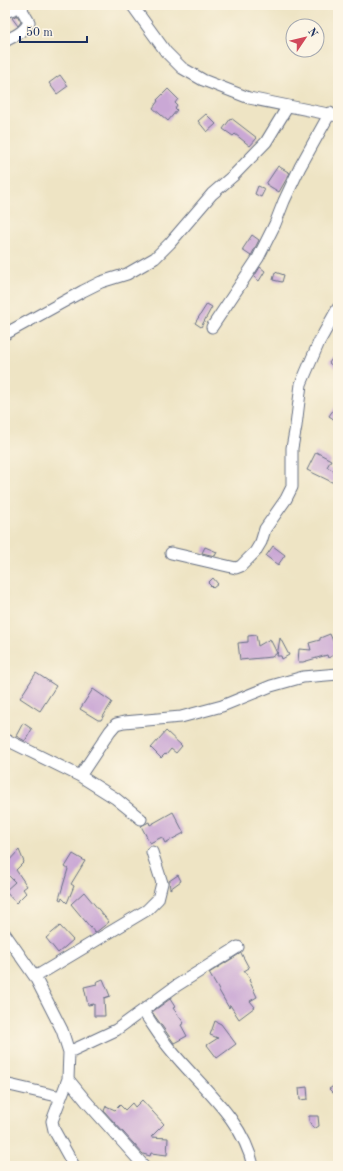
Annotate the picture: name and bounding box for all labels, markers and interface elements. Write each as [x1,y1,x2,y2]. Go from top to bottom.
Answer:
scale bar [20,18,87,44]
north arrow [285,18,325,58]
text: 50 m [26,26,53,39]
text: N [305,27,319,40]

